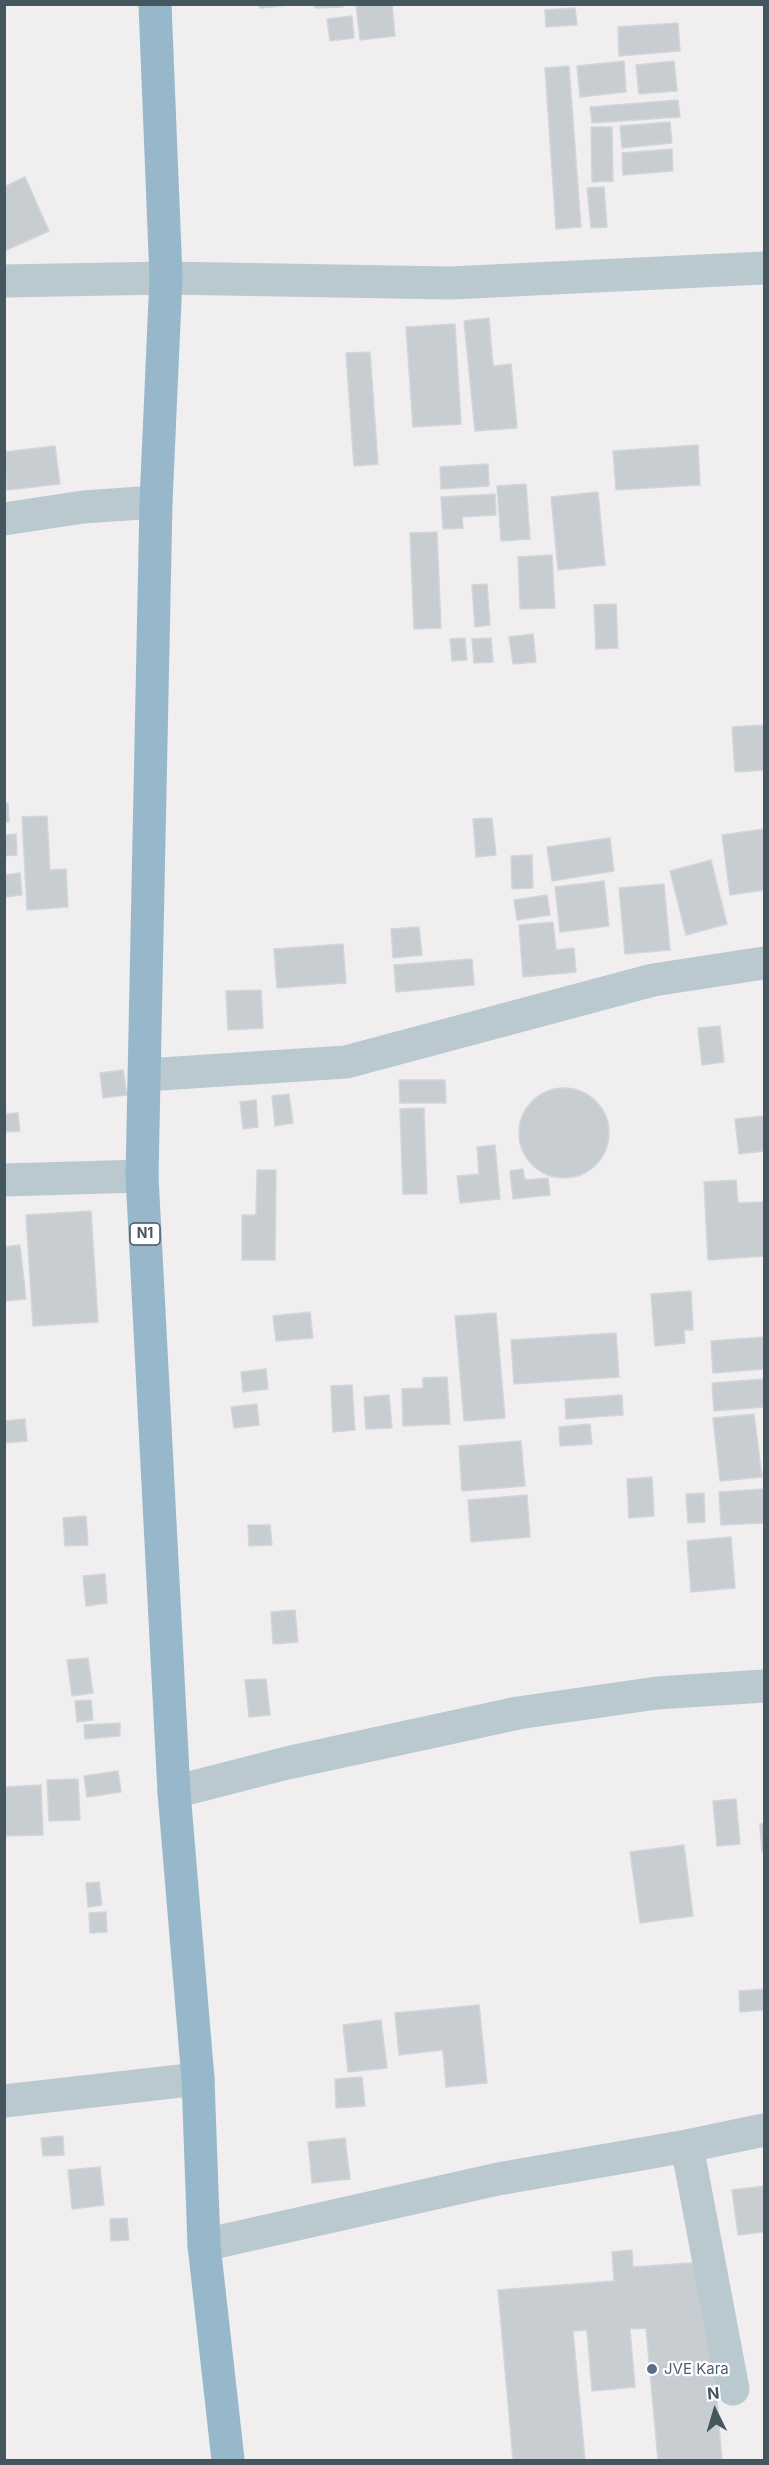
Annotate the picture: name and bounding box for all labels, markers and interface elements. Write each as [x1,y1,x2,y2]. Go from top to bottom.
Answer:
road number: N1 [130,1223,160,1245]
place label: JVE Kara [664,2360,729,2378]
marker: JVE Kara [645,2362,659,2376]
north arrow [685,2381,745,2441]
text: N [706,2383,720,2404]

